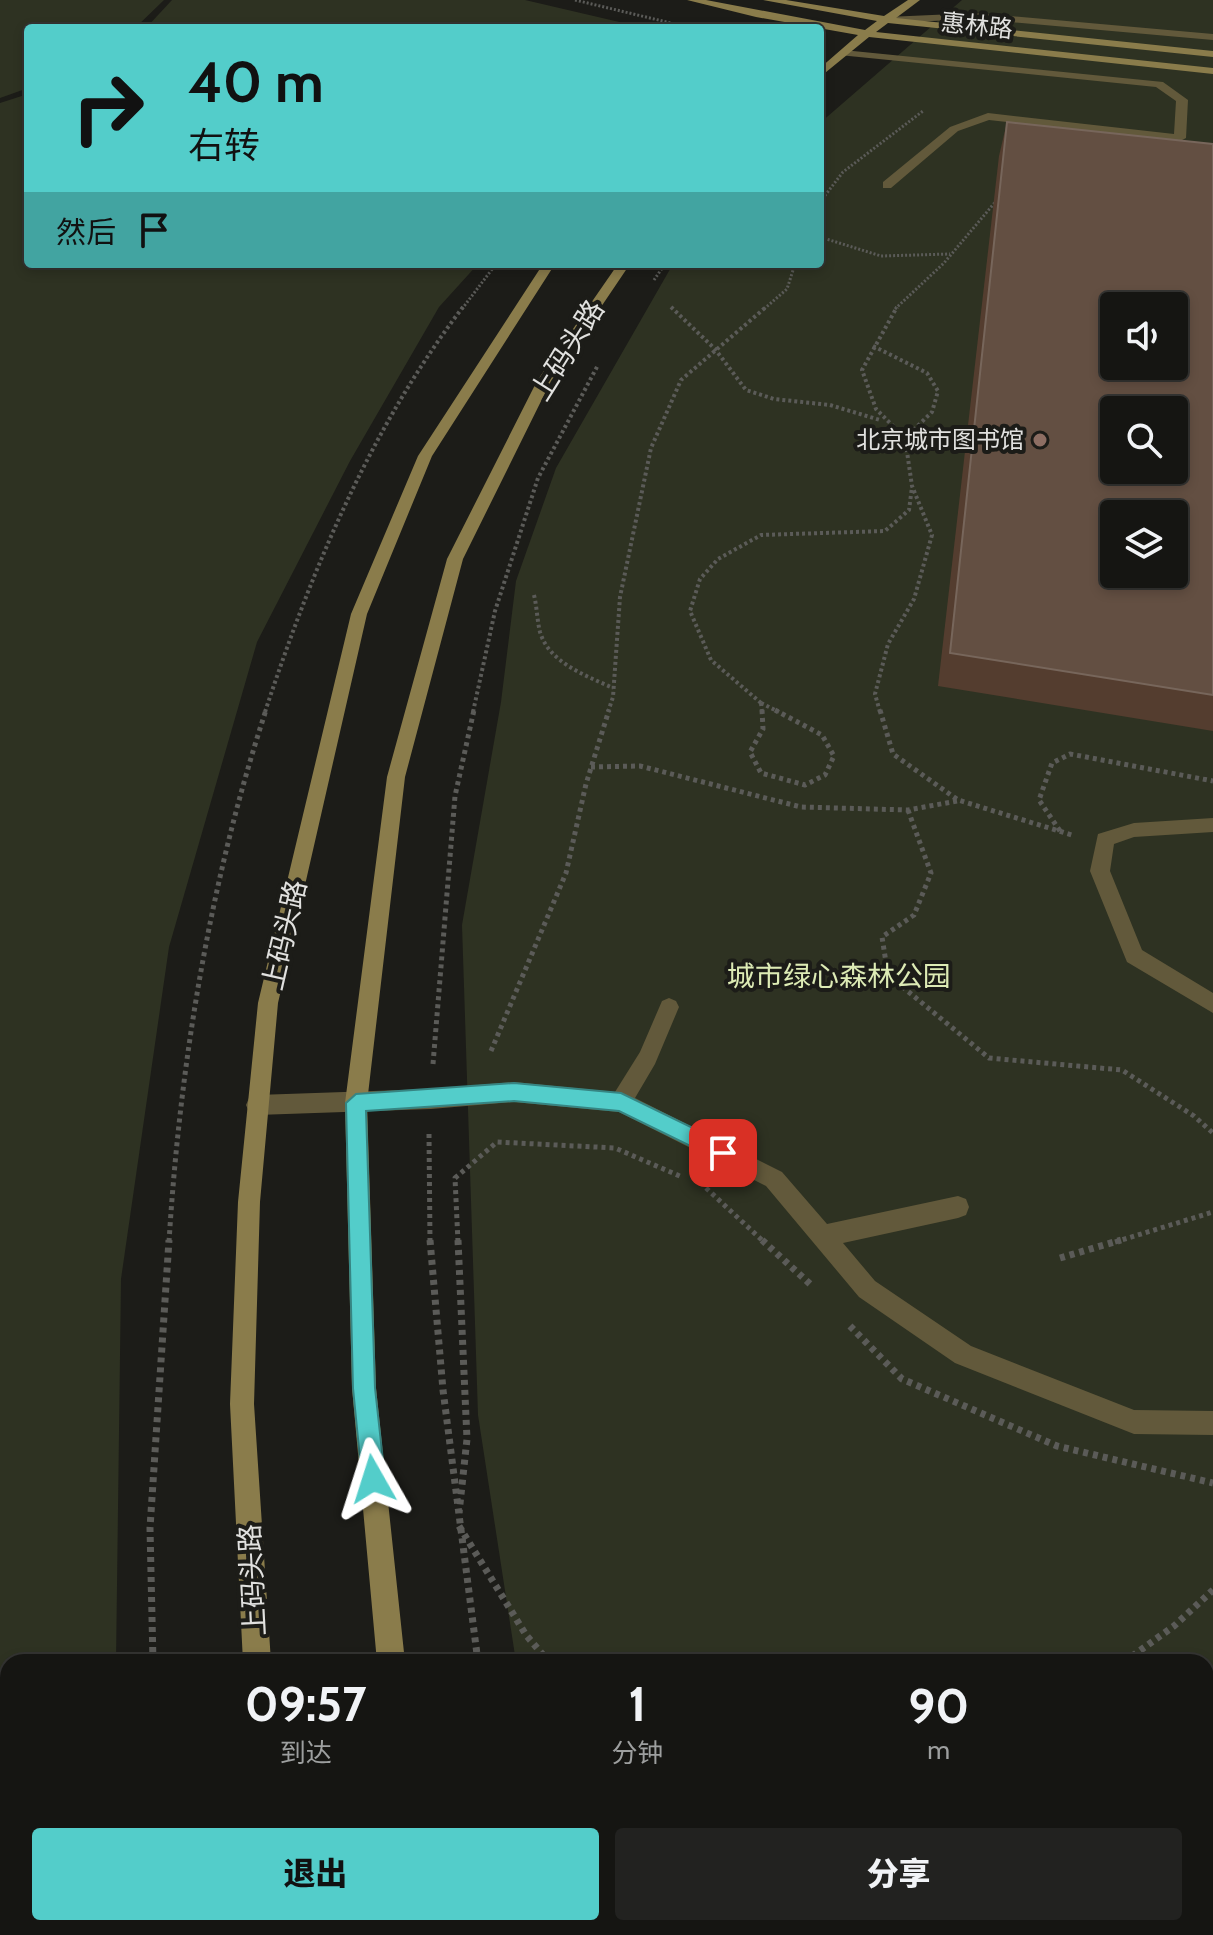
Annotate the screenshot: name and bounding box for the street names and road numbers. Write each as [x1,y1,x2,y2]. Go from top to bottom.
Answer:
street label: 惠林路 [940,7,1014,44]
street label: 上码头路 [523,293,611,407]
street label: 上码头路 [255,877,313,993]
street label: 上码头路 [232,1523,272,1637]

